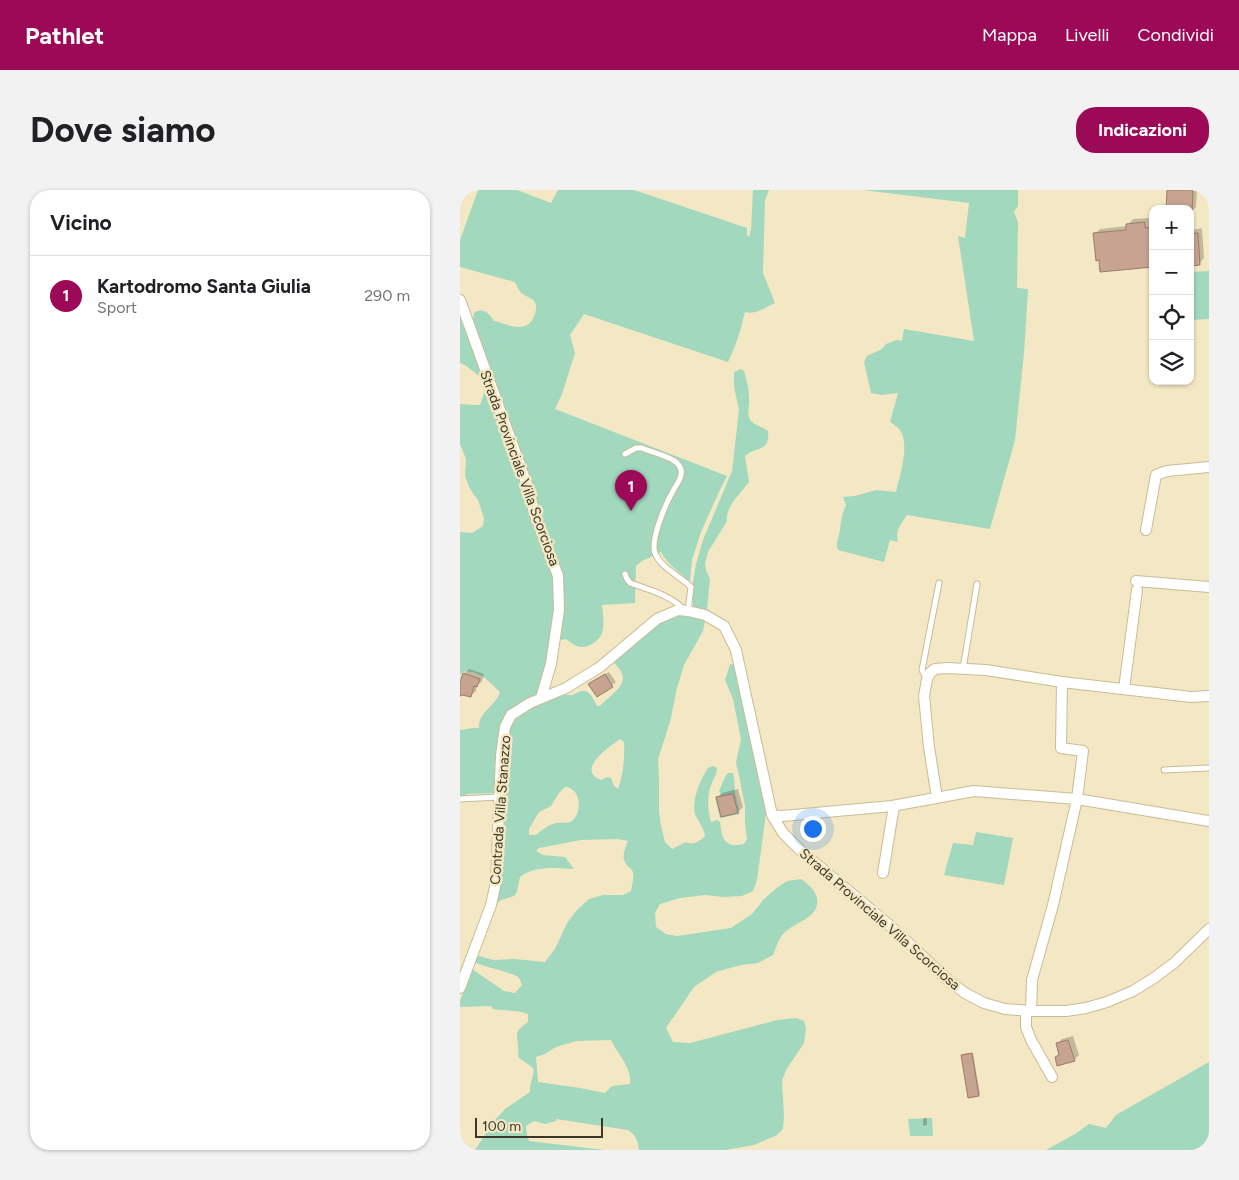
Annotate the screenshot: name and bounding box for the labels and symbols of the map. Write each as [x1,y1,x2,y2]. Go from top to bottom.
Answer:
street label: Strada Provinciale Villa Scorciosa [476,368,563,568]
pin: 1 [615,470,647,511]
street label: Contrada Villa Stanazzo [487,735,514,885]
your location [800,816,826,842]
street label: Strada Provinciale Villa Scorciosa [796,845,963,994]
scale bar [475,1115,602,1138]

